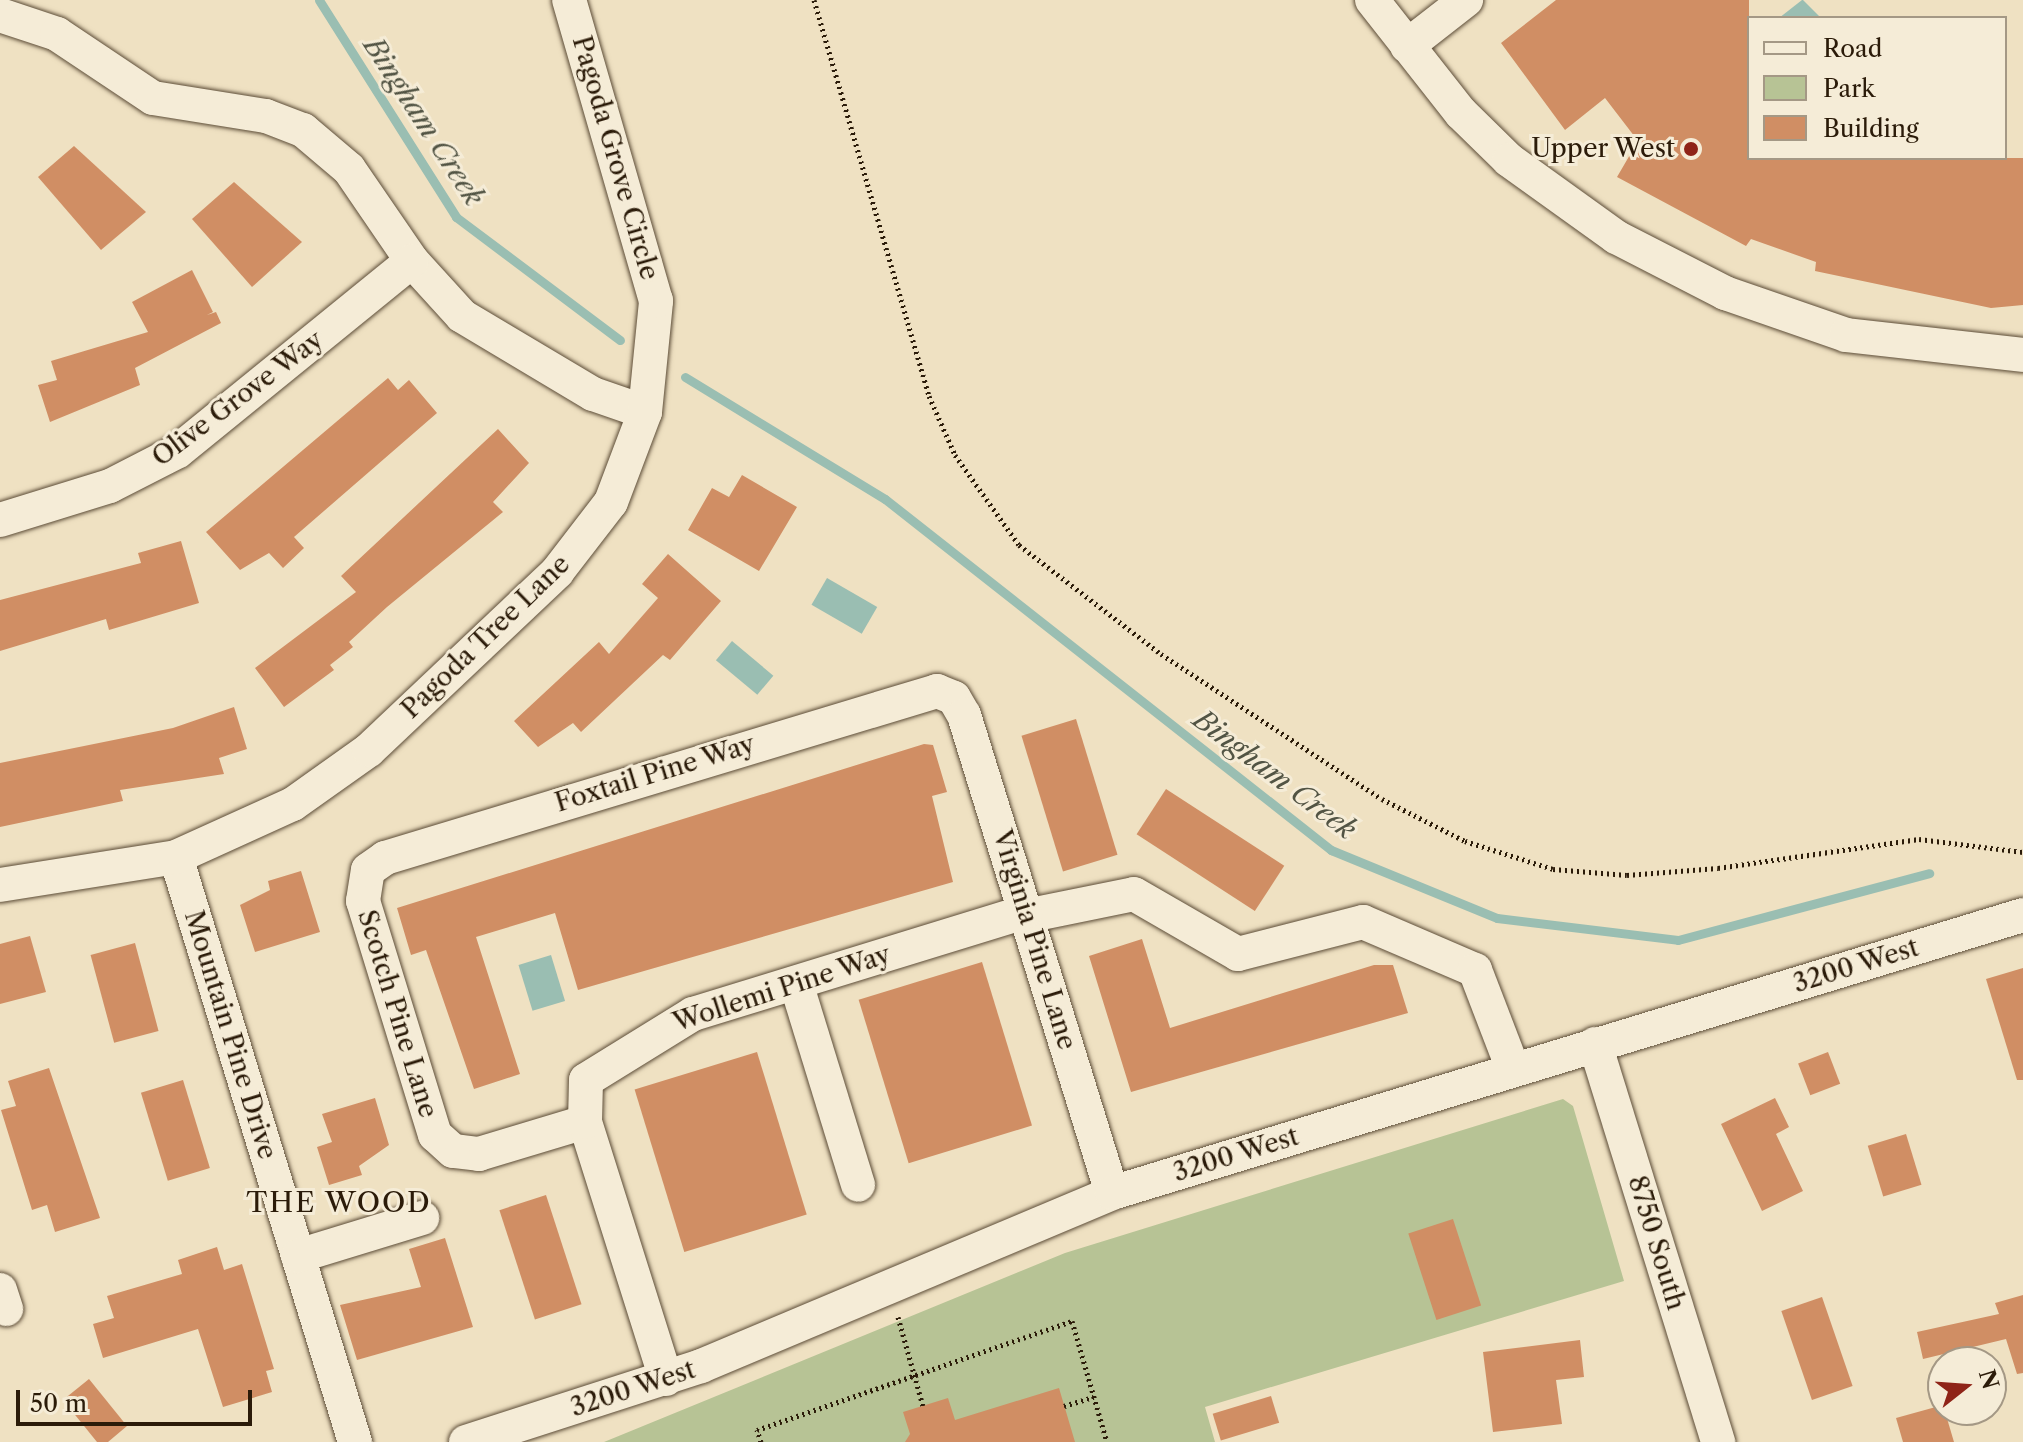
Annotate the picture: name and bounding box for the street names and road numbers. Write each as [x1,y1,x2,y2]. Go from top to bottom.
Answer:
street label: Pagoda Grove Circle [565,32,665,284]
street label: Olive Grove Way [146,324,330,474]
street label: Pagoda Tree Lane [395,548,577,726]
street label: Foxtail Pine Way [551,729,759,819]
street label: Virginia Pine Lane [986,826,1082,1054]
street label: Scotch Pine Lane [351,906,443,1122]
street label: Mountain Pine Drive [177,907,283,1163]
street label: 3200 West [1789,932,1923,1000]
street label: Wollemi Pine Way [669,939,895,1039]
street label: 3200 West [1169,1121,1303,1189]
street label: 8750 South [1621,1172,1691,1314]
street label: 3200 West [566,1354,700,1424]

